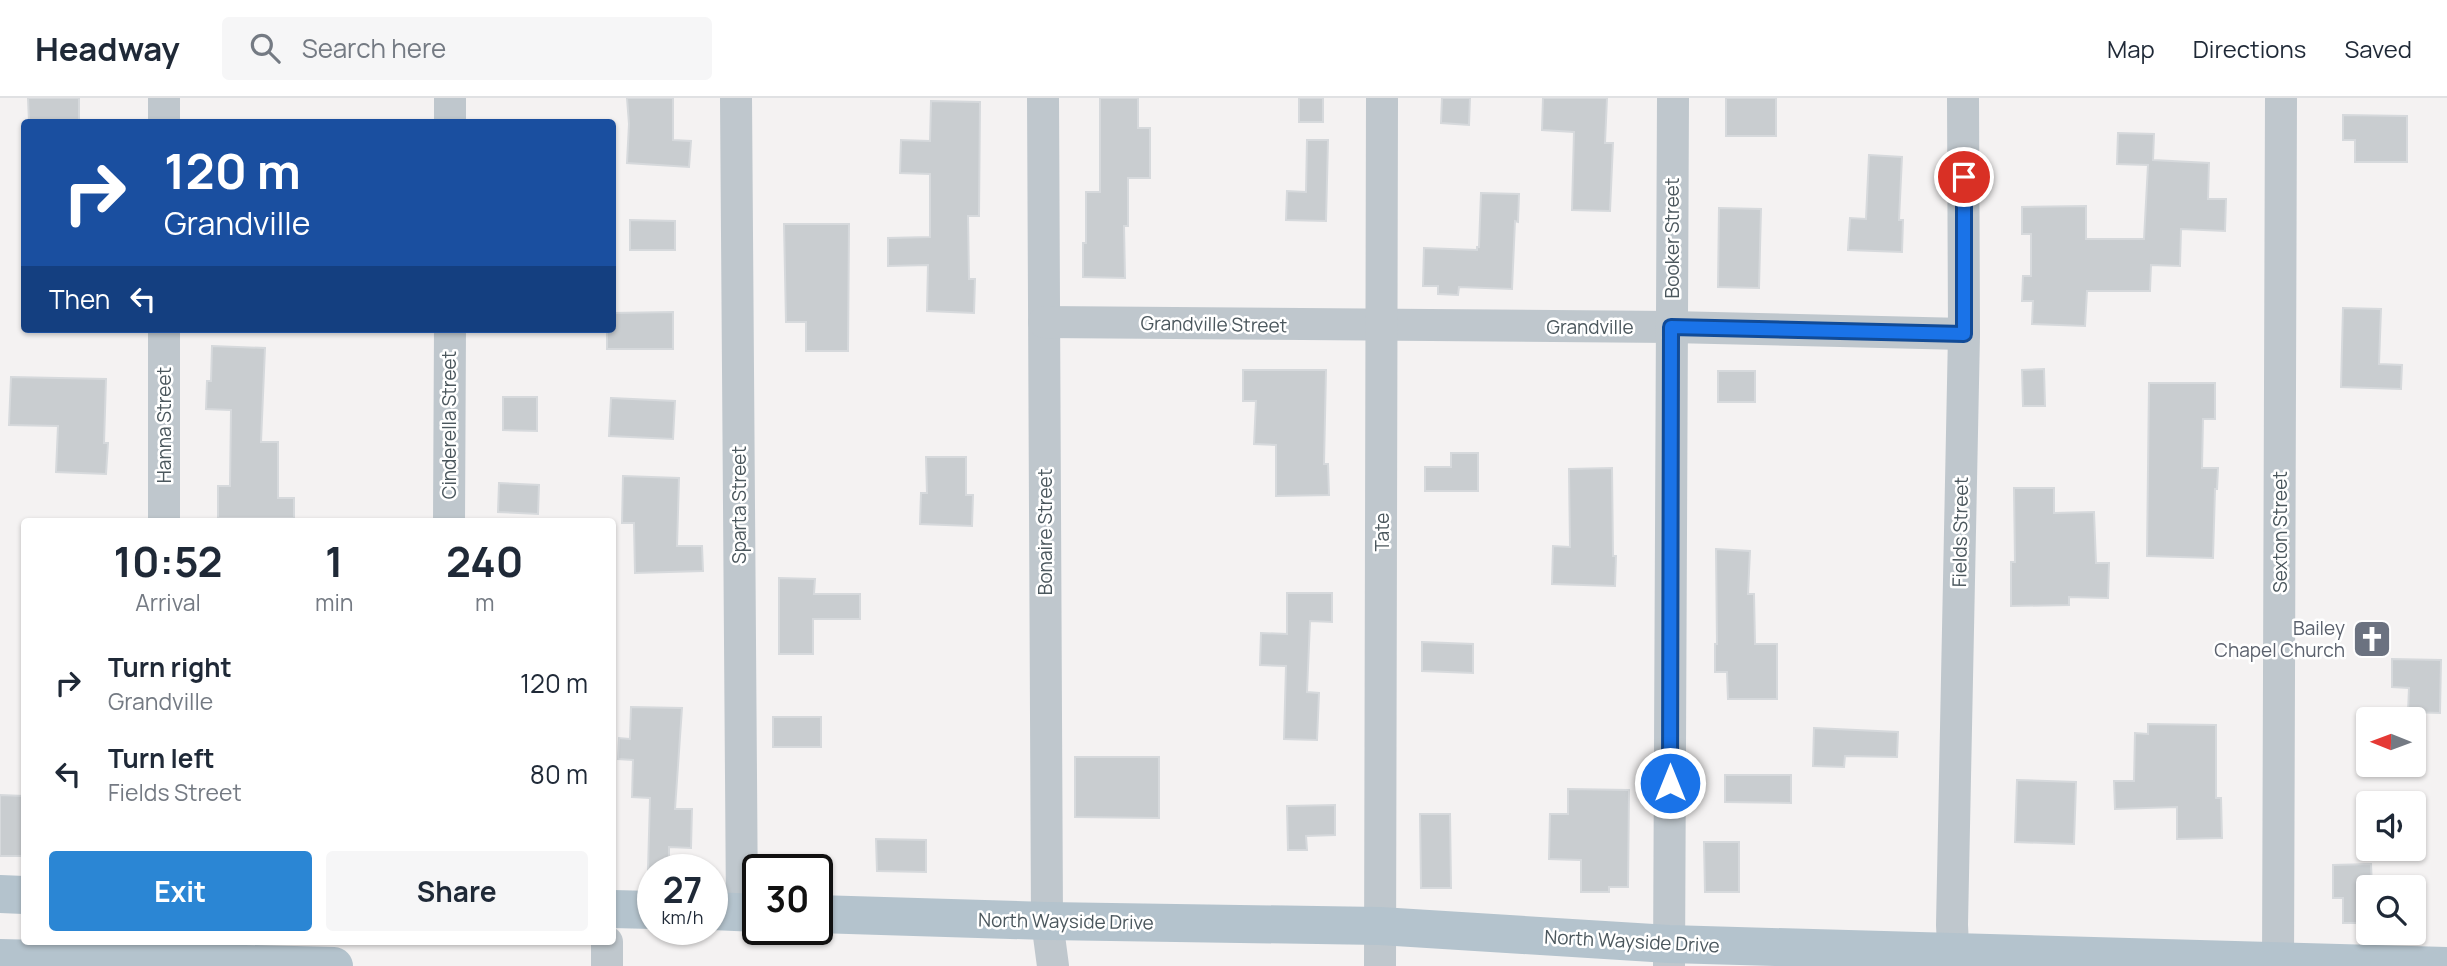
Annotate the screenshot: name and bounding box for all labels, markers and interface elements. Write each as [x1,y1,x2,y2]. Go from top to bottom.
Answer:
search box [222,17,712,80]
text: Headway [35,26,180,71]
icon: search [246,29,284,67]
text: Search here [302,30,446,66]
text: Map [2107,32,2155,65]
text: Directions [2193,32,2306,65]
text: Saved [2344,32,2412,65]
text: 120 m [164,137,301,204]
icon: right [49,147,140,238]
pin [1934,147,1994,207]
icon: arrive [1945,158,1983,196]
street label: Booker Street [1659,178,1685,298]
text: Grandville [164,201,310,245]
icon: left [124,280,162,318]
text: Then [49,281,110,317]
street label: Grandville Street [1140,310,1288,338]
street label: Grandville [1547,314,1633,340]
street label: Cinderella Street [436,351,462,499]
street label: Hanna Street [151,367,177,483]
street label: Sparta Street [726,446,752,564]
street label: Bonaire Street [1032,469,1058,595]
street label: Sexton Street [2267,471,2293,593]
street label: Fields Street [1946,477,1974,587]
street label: Tate [1369,513,1395,551]
text: 10:52 [114,532,222,590]
text: 1 [325,532,343,590]
text: 240 [446,532,523,590]
text: Arrival [135,586,201,618]
text: min [315,586,354,618]
text: m [475,586,495,618]
place label: Bailey Chapel Church [2214,615,2345,663]
church icon: Bailey Chapel Church [2351,618,2393,660]
text: Turn right [108,649,232,685]
icon: right [49,664,87,702]
text: 120 m [520,665,588,701]
text: Grandville [108,685,213,717]
north arrow [2356,707,2426,777]
map controls [2356,707,2426,945]
text: Turn left [108,740,215,776]
position arrow [1633,746,1707,820]
icon: left [49,755,87,793]
text: 80 m [530,756,588,792]
text: Fields Street [108,776,242,808]
button: sound [2356,791,2426,861]
button: Exit [49,851,312,931]
button: Share [326,851,588,931]
speed limit sign: 30 [742,854,833,945]
text: 27 [663,866,702,914]
button: search [2356,875,2426,945]
text: km/h [662,905,703,929]
street label: North Wayside Drive [978,906,1154,936]
street label: North Wayside Drive [1544,923,1720,959]

